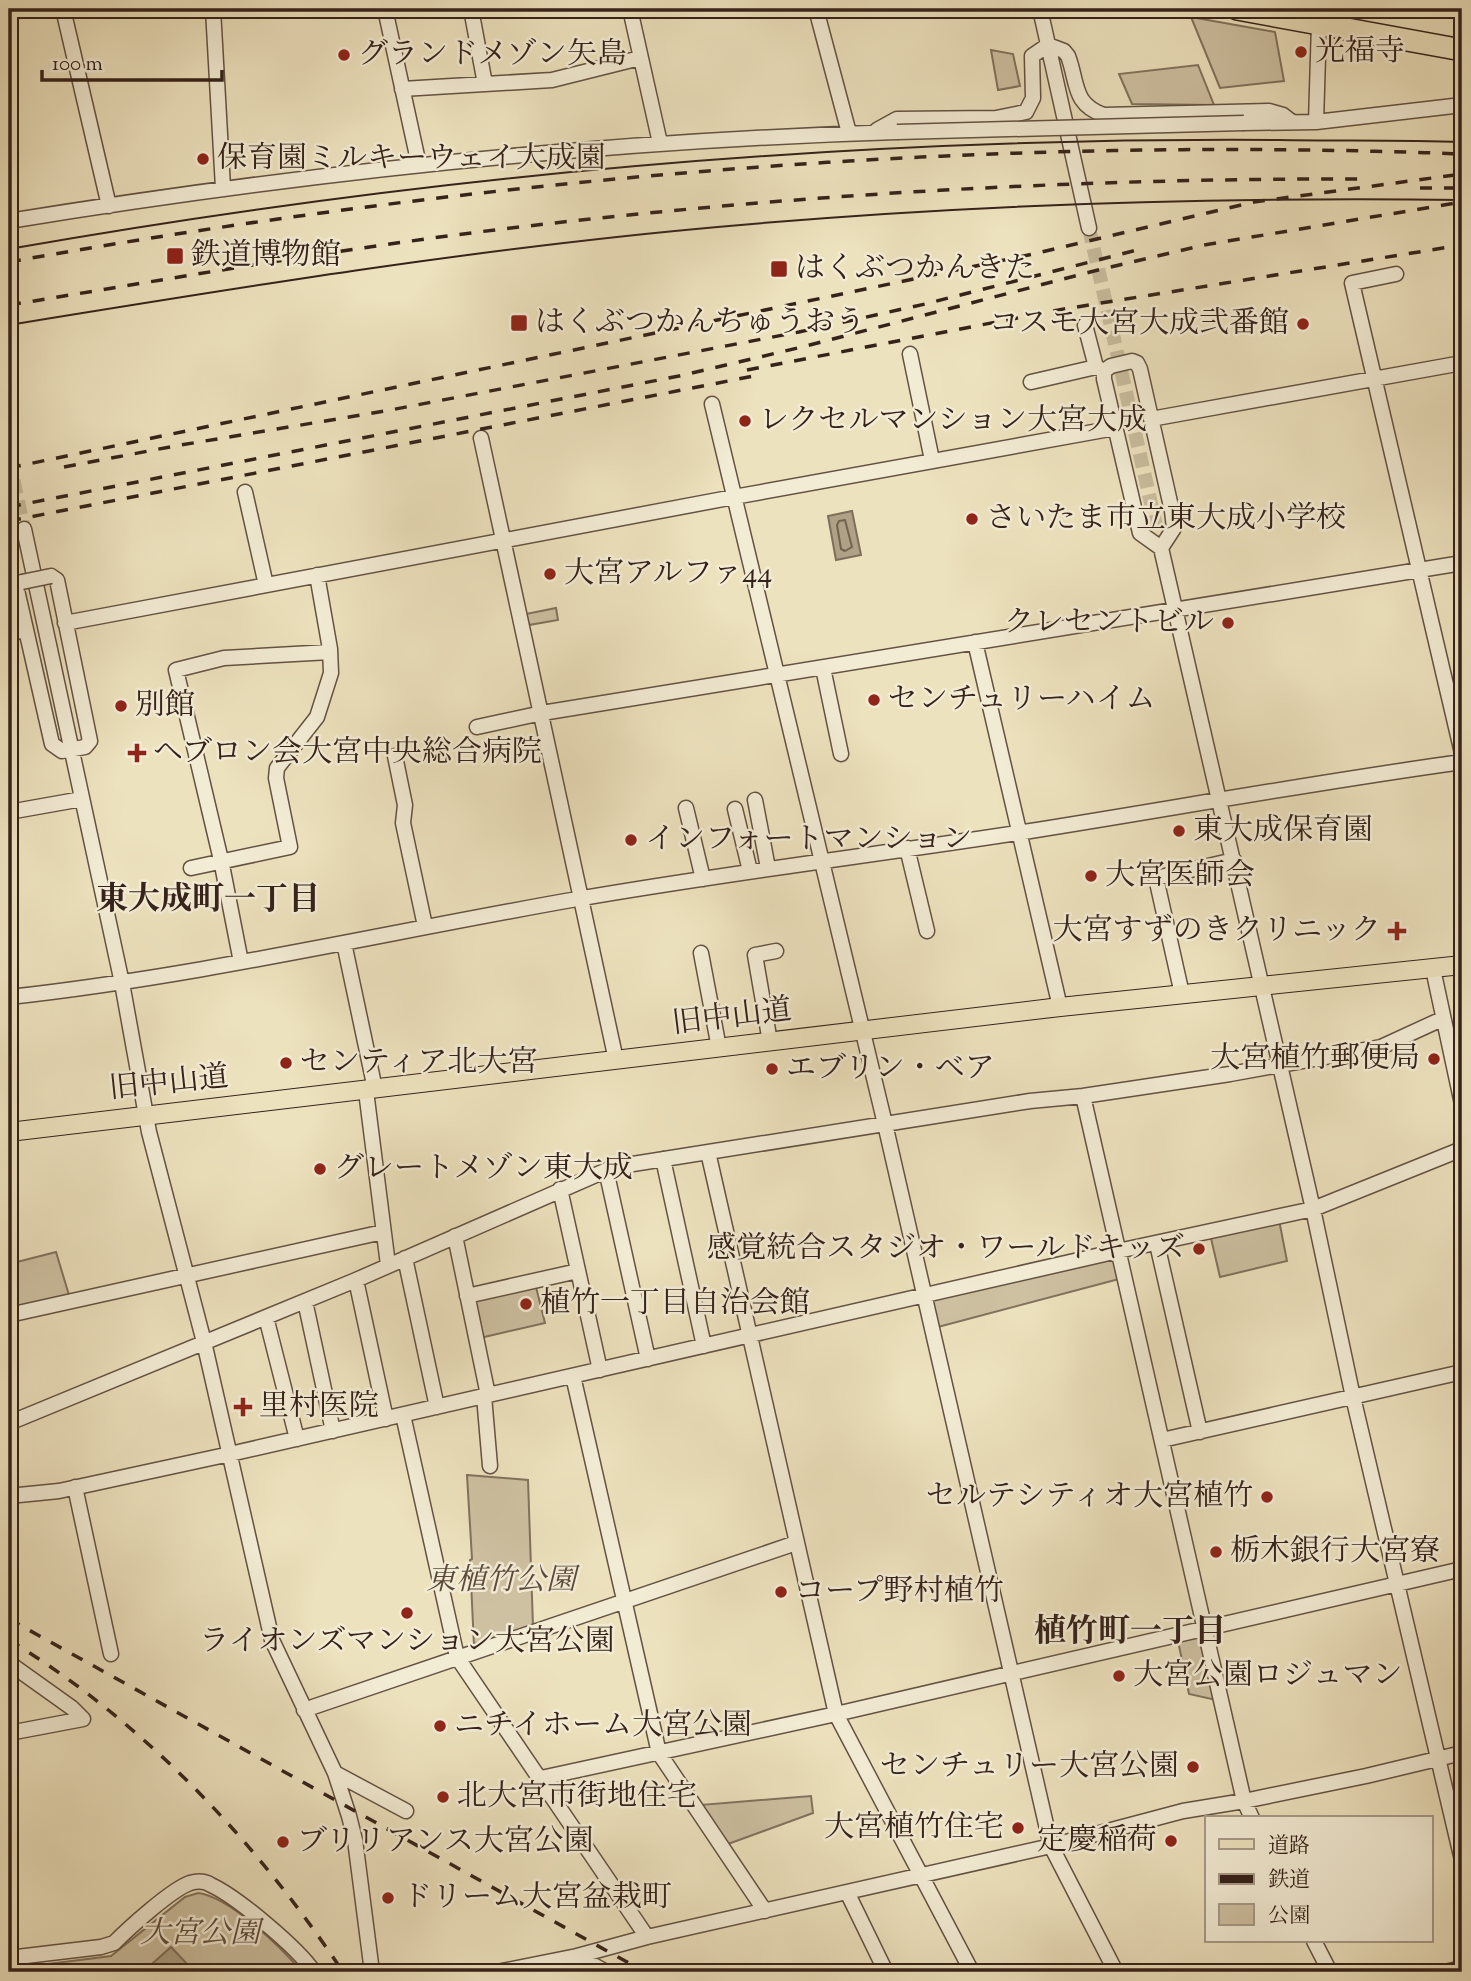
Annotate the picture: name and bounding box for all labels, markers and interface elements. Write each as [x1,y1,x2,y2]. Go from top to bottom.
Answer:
place label: 光福寺 [1315,31,1405,74]
place label: グランドメゾン矢島 [358,34,627,77]
scale bar [42,38,222,82]
marker: 光福寺 [1293,44,1309,60]
marker: グランドメゾン矢島 [336,47,352,63]
text: 100 m [52,50,103,80]
place label: 保育園ミルキーウェイ大成園 [217,138,606,181]
marker: 保育園ミルキーウェイ大成園 [195,151,211,167]
place label: 鉄道博物館 [191,235,341,278]
marker: 鉄道博物館 [165,246,185,266]
place label: はくぶつかんきた [795,248,1035,291]
marker: はくぶつかんきた [769,259,789,279]
place label: はくぶつかんちゅうおう [535,302,865,345]
place label: コスモ大宮大成弐番館 [989,303,1289,346]
marker: はくぶつかんちゅうおう [509,313,529,333]
marker: コスモ大宮大成弐番館 [1295,316,1311,332]
place label: レクセルマンション大宮大成 [759,400,1147,443]
marker: レクセルマンション大宮大成 [737,413,753,429]
place label: さいたま市立東大成小学校 [986,498,1346,541]
marker: さいたま市立東大成小学校 [964,511,980,527]
place label: 大宮アルファ44 [564,553,772,596]
marker: 大宮アルファ44 [542,566,558,582]
place label: クレセントビル [1004,602,1214,645]
marker: クレセントビル [1220,615,1236,631]
place label: センチュリーハイム [888,679,1156,722]
place label: 別館 [135,685,195,728]
marker: センチュリーハイム [866,692,882,708]
marker: 別館 [113,698,129,714]
place label: ヘブロン会大宮中央総合病院 [153,732,542,775]
marker: ヘブロン会大宮中央総合病院 [127,743,147,763]
place label: 東大成保育園 [1193,810,1373,853]
place label: インフォートマンション [645,819,972,862]
marker: 東大成保育園 [1171,823,1187,839]
marker: インフォートマンション [623,832,639,848]
place label: 大宮医師会 [1105,855,1255,898]
marker: 大宮医師会 [1083,868,1099,884]
district label: 東大成町一丁目 [96,878,320,924]
place label: 大宮すずのきクリニック [1053,910,1381,953]
marker: 大宮すずのきクリニック [1387,921,1407,941]
street label: 旧中山道 [670,989,794,1047]
place label: 大宮植竹郵便局 [1210,1038,1420,1081]
place label: センティア北大宮 [300,1042,538,1085]
place label: エブリン・ベア [786,1048,995,1091]
marker: 大宮植竹郵便局 [1426,1051,1442,1067]
marker: センティア北大宮 [278,1055,294,1071]
street label: 旧中山道 [107,1056,231,1112]
marker: エブリン・ベア [764,1061,780,1077]
place label: グレートメゾン東大成 [334,1148,633,1191]
marker: グレートメゾン東大成 [312,1161,328,1177]
place label: 感覚統合スタジオ・ワールドキッズ [706,1228,1185,1271]
marker: 感覚統合スタジオ・ワールドキッズ [1191,1241,1207,1257]
place label: 植竹一丁目自治会館 [540,1283,810,1326]
marker: 植竹一丁目自治会館 [518,1296,534,1312]
place label: 里村医院 [259,1386,379,1429]
marker: 里村医院 [233,1397,253,1417]
place label: セルテシティオ大宮植竹 [926,1476,1253,1519]
marker: セルテシティオ大宮植竹 [1259,1489,1275,1505]
place label: 栃木銀行大宮寮 [1230,1531,1440,1574]
marker: 栃木銀行大宮寮 [1208,1544,1224,1560]
park label: 東植竹公園 [426,1560,581,1603]
place label: コープ野村植竹 [795,1571,1004,1614]
marker: コープ野村植竹 [773,1584,789,1600]
marker: ライオンズマンション大宮公園 [399,1605,415,1621]
district label: 植竹町一丁目 [1034,1610,1226,1656]
place label: ライオンズマンション大宮公園 [199,1621,615,1664]
place label: 大宮公園ロジュマン [1133,1655,1402,1698]
marker: 大宮公園ロジュマン [1111,1668,1127,1684]
place label: ニチイホーム大宮公園 [454,1705,752,1748]
marker: ニチイホーム大宮公園 [432,1718,448,1734]
place label: センチュリー大宮公園 [880,1746,1179,1789]
marker: センチュリー大宮公園 [1185,1759,1201,1775]
place label: 北大宮市街地住宅 [457,1776,697,1819]
marker: 北大宮市街地住宅 [435,1789,451,1805]
place label: 大宮植竹住宅 [824,1807,1004,1850]
legend [1205,1816,1432,1942]
marker: 大宮植竹住宅 [1010,1820,1026,1836]
place label: 定慶稲荷 [1037,1820,1157,1863]
place label: ブリリアンス大宮公園 [297,1821,594,1864]
text: 道路 [1268,1832,1310,1862]
marker: 定慶稲荷 [1163,1833,1179,1849]
marker: ブリリアンス大宮公園 [275,1834,291,1850]
text: 鉄道 [1268,1866,1310,1896]
place label: ドリーム大宮盆栽町 [402,1877,672,1920]
marker: ドリーム大宮盆栽町 [380,1890,396,1906]
text: 公園 [1268,1902,1310,1932]
park label: 大宮公園 [140,1913,265,1956]

